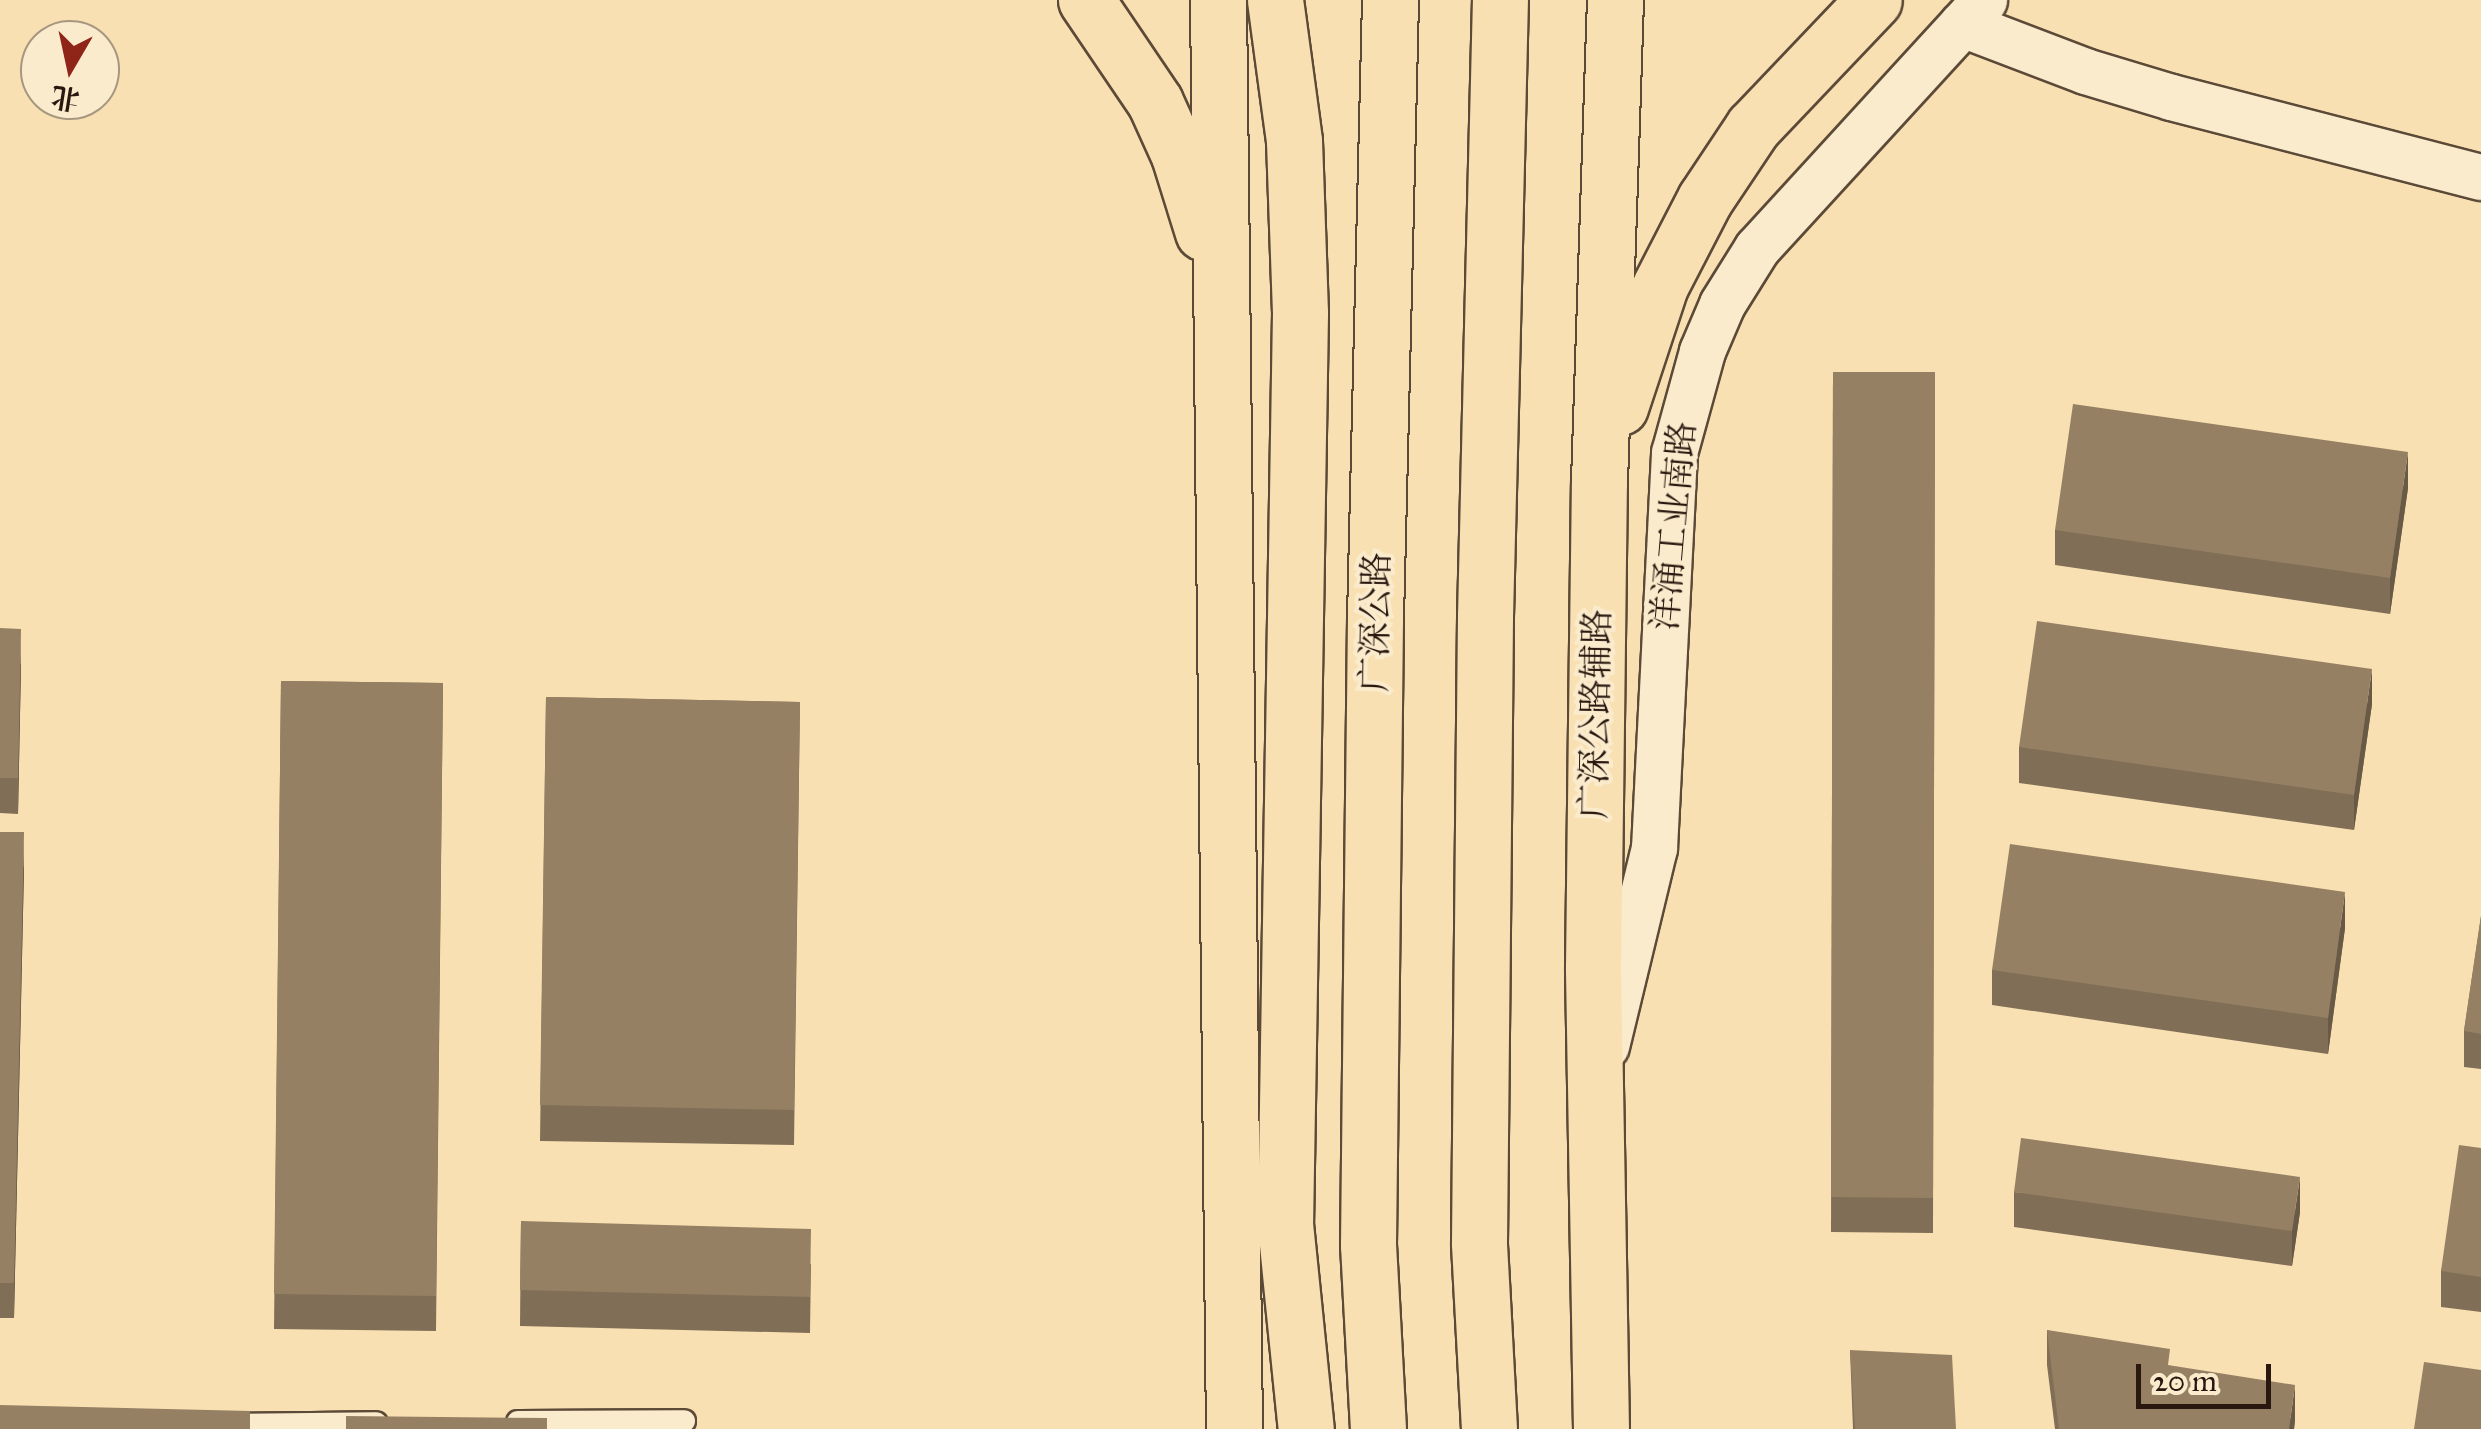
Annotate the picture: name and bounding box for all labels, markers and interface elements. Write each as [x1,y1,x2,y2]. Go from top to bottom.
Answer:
north arrow [20,20,120,120]
text: 北 [49,79,82,118]
street label: 洋涌工业南路 [1644,420,1704,632]
street label: 广深公路 [1354,552,1398,692]
street label: 广深公路辅路 [1573,609,1619,819]
scale bar [2141,1344,2276,1406]
text: 20 m [2153,1363,2217,1399]

